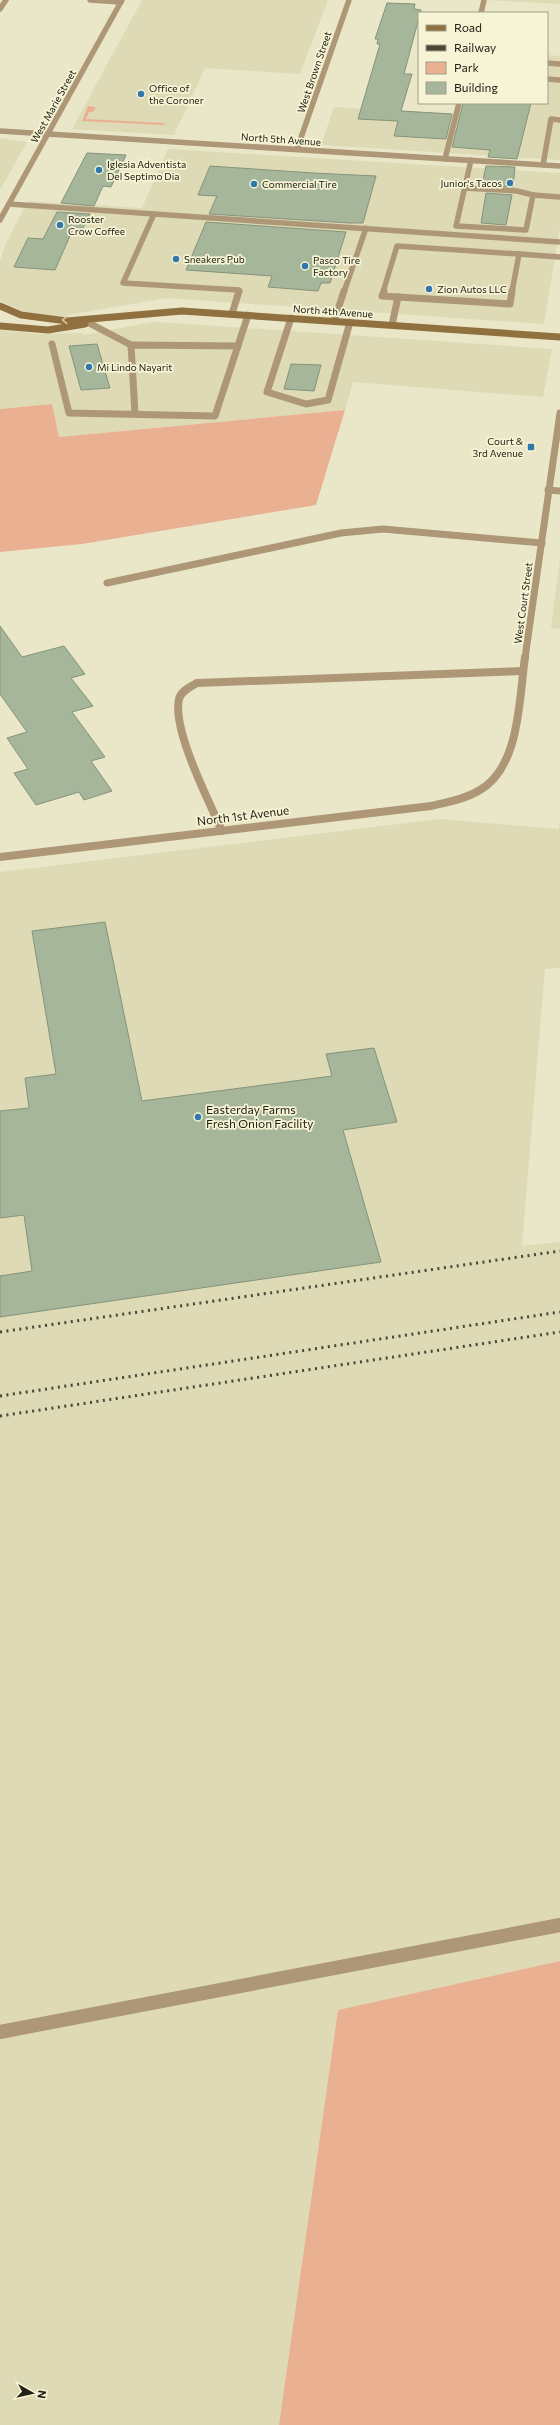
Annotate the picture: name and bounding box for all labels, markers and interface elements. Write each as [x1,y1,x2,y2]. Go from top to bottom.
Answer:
legend [418,12,548,104]
text: Road [454,20,482,34]
street label: West Brown Street [294,30,334,114]
text: Railway [454,40,496,54]
text: Park [454,60,480,74]
street label: West Marie Street [28,67,78,145]
text: Building [454,80,498,94]
place label: Office of the Coroner [149,82,204,106]
marker: Office of the Coroner [136,89,146,99]
street label: North 5th Avenue [241,130,321,148]
place label: Iglesia Adventista Del Septimo Dia [107,158,186,182]
marker: Iglesia Adventista Del Septimo Dia [94,165,104,175]
place label: Junior's Tacos [441,177,502,189]
place label: Commercial Tire [262,178,337,190]
marker: Junior's Tacos [505,178,515,188]
marker: Commercial Tire [249,179,259,189]
place label: Rooster Crow Coffee [68,213,125,237]
marker: Rooster Crow Coffee [55,220,65,230]
place label: Sneakers Pub [184,253,245,265]
marker: Sneakers Pub [171,254,181,264]
place label: Pasco Tire Factory [313,254,360,278]
marker: Pasco Tire Factory [300,261,310,271]
place label: Zion Autos LLC [437,283,507,295]
marker: Zion Autos LLC [424,284,434,294]
street label: North 4th Avenue [293,302,373,320]
one-way arrow [62,316,68,324]
place label: Mi Lindo Nayarit [97,361,172,373]
marker: Mi Lindo Nayarit [84,362,94,372]
place label: Court & 3rd Avenue [472,435,524,459]
marker: Court & 3rd Avenue [526,442,536,452]
street label: West Court Street [511,562,535,644]
street label: North 1st Avenue [196,802,290,828]
place label: Easterday Farms Fresh Onion Facility [206,1102,314,1130]
marker: Easterday Farms Fresh Onion Facility [193,1112,203,1122]
north arrow [12,2373,52,2413]
text: N [35,2389,49,2399]

